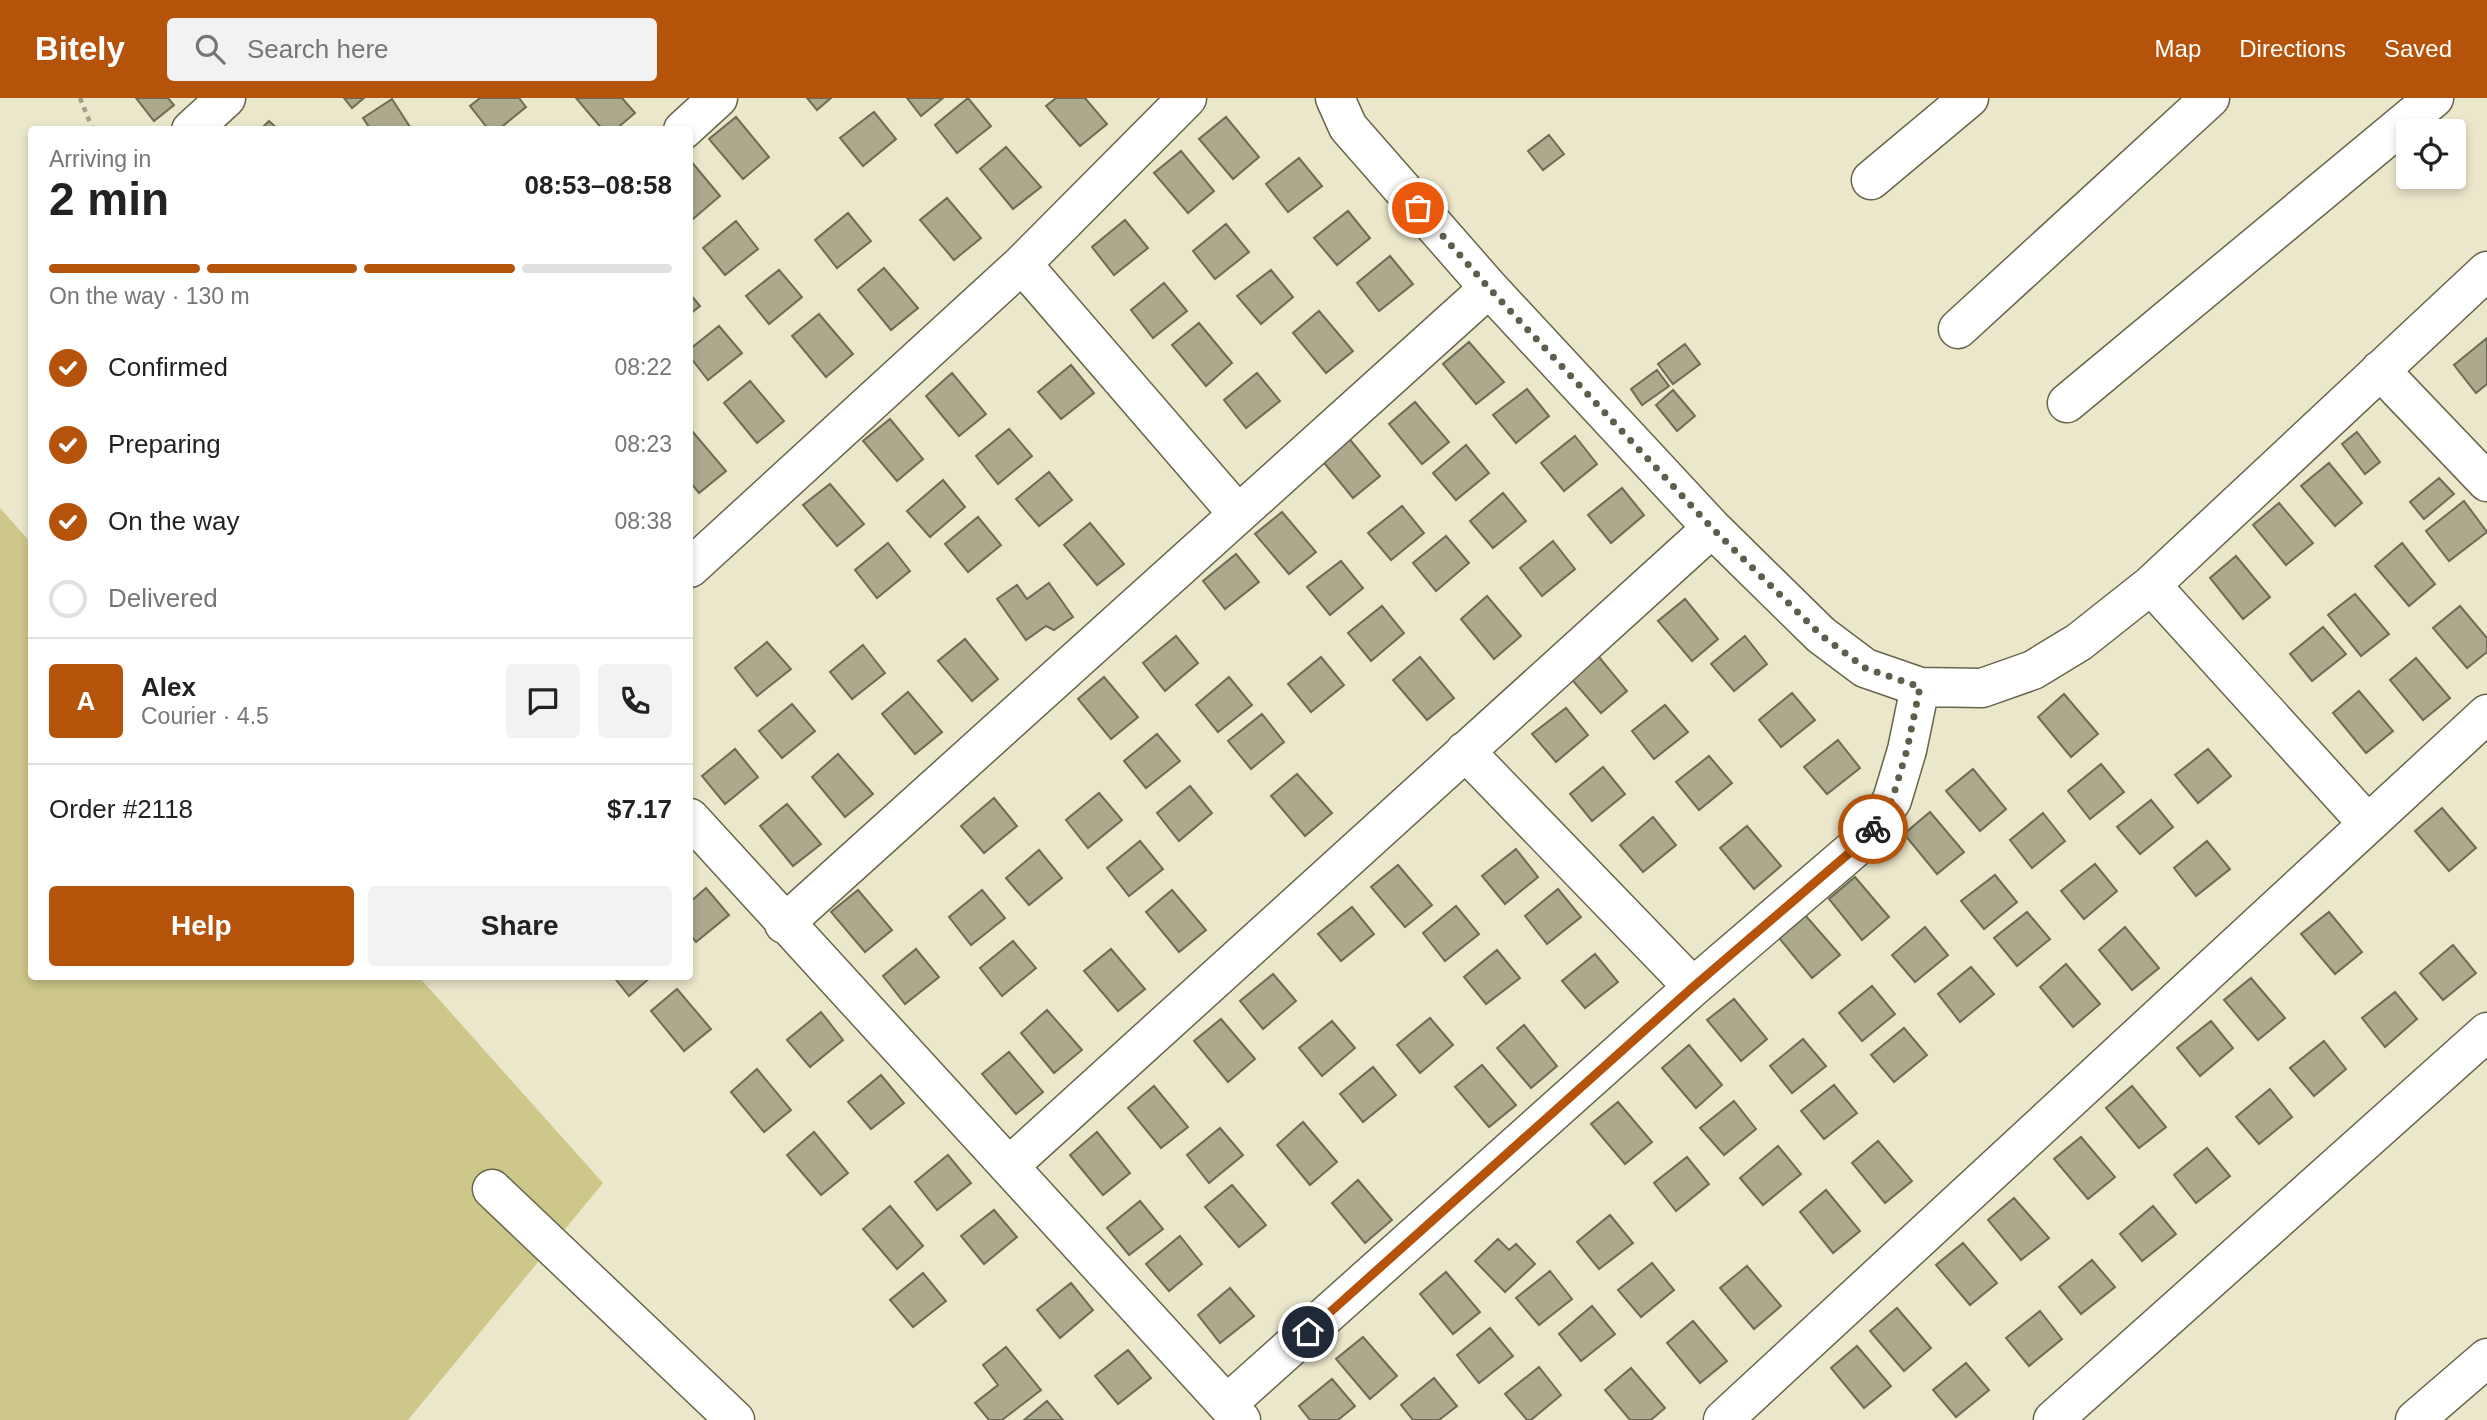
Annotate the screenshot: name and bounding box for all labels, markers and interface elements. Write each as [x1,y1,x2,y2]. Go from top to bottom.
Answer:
search box [167,18,657,81]
text: Bitely [35,30,125,67]
icon: search [191,30,229,68]
text: Search here [247,34,389,64]
text: Map [2155,35,2201,62]
text: Directions [2239,35,2346,62]
text: Saved [2384,35,2452,62]
map controls [2396,119,2466,189]
button: locate [2396,119,2466,189]
text: Arriving in [49,146,151,172]
text: 08:53–08:58 [525,170,672,200]
text: 2 min [49,173,169,225]
pin [1388,178,1448,238]
icon: bag [1399,189,1437,227]
text: On the way · 130 m [49,283,250,309]
icon: check [49,349,87,387]
text: Confirmed [108,352,228,382]
text: 08:22 [614,354,672,380]
icon: check [49,426,87,464]
text: Preparing [108,429,221,459]
text: 08:23 [614,431,672,457]
icon: check [49,503,87,541]
text: On the way [108,506,240,536]
text: 08:38 [614,508,672,534]
text: Delivered [108,583,218,613]
button: chat [506,664,580,738]
button: phone [598,664,672,738]
text: Alex [141,672,196,702]
text: A [77,686,95,716]
text: Courier · 4.5 [141,703,269,729]
text: Order #2118 [49,794,193,824]
text: $7.17 [607,794,672,824]
courier [1838,794,1908,864]
icon: bike [1854,810,1892,848]
button: Help [49,886,354,966]
button: Share [368,886,672,966]
pin [1278,1302,1338,1362]
icon: home [1289,1313,1327,1351]

